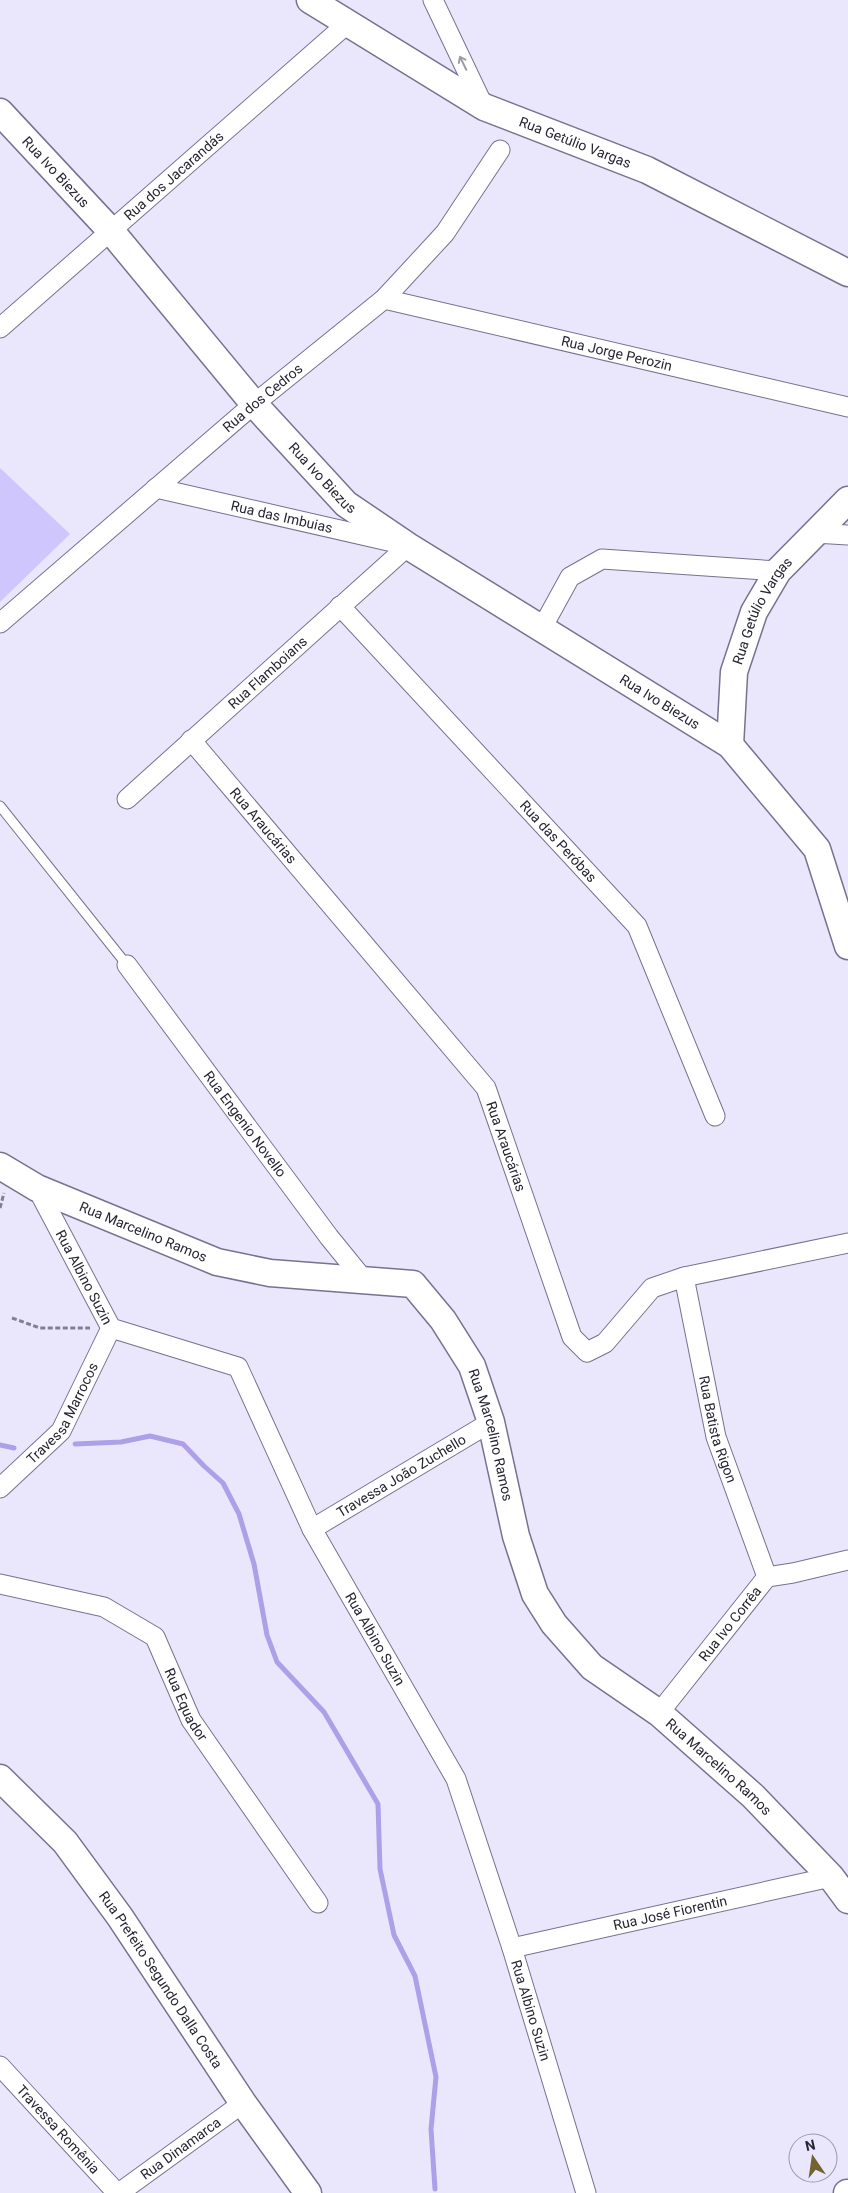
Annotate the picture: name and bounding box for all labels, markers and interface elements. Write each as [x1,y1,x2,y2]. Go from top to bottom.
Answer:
one-way arrow [458,56,467,71]
street label: Rua Getúlio Vargas [517,113,633,171]
street label: Rua dos Jacarandás [121,128,227,224]
street label: Rua Ivo Biezus [19,133,93,211]
street label: Rua Jorge Perozin [560,333,674,374]
street label: Rua dos Cedros [220,360,306,435]
street label: Rua Ivo Biezus [286,439,359,516]
street label: Rua das Imbuias [229,497,334,536]
street label: Rua Getúlio Vargas [729,554,795,666]
street label: Rua Flamboians [225,633,310,712]
street label: Rua Ivo Biezus [617,671,703,732]
street label: Rua Araucárias [227,784,300,867]
street label: Rua das Peróbas [517,797,600,885]
street label: Rua Engenio Novello [200,1068,290,1180]
street label: Rua Araucárias [483,1099,529,1194]
street label: Rua Marcelino Ramos [77,1198,209,1265]
street label: Rua Albino Suzin [53,1227,116,1327]
street label: Travessa Marrocos [23,1360,101,1467]
street label: Rua Marcelino Ramos [465,1367,516,1503]
street label: Rua Batista Rigon [696,1374,740,1485]
street label: Travessa João Zuchello [334,1431,469,1520]
street label: Rua Ivo Corrêa [695,1583,764,1664]
street label: Rua Albino Suzin [342,1589,408,1688]
street label: Rua Equador [161,1666,211,1744]
street label: Rua Marcelino Ramos [663,1715,775,1818]
street label: Rua Prefeito Segundo Dalla Costa [96,1888,226,2071]
street label: Rua José Fiorentin [612,1892,728,1933]
street label: Rua Albino Suzin [508,1958,554,2063]
street label: Travessa Romênia [14,2082,103,2177]
street label: Rua Dinamarca [137,2114,224,2183]
north arrow [788,2133,838,2183]
text: N [803,2136,817,2154]

